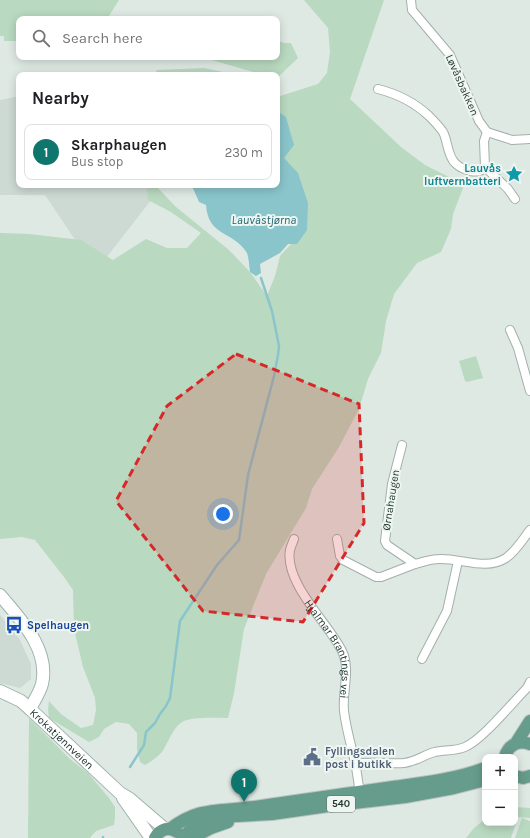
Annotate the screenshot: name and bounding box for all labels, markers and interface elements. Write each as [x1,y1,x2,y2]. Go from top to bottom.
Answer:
search box [16,16,280,60]
icon: search [30,27,52,49]
text: Search here [62,29,143,47]
street label: Løvåsbakken [443,52,481,118]
text: Nearby [32,88,89,108]
text: Skarphaugen [71,136,167,154]
text: 1 [44,145,48,160]
text: 230 m [225,145,263,160]
text: Bus stop [71,154,123,169]
place label: Lauvås luftvernbatteri [424,162,501,188]
place icon: Lauvås luftvernbatteri [504,164,524,184]
water label: Lauvåstjørna [232,213,296,227]
street label: Ørnahaugen [380,469,402,531]
your location [213,504,233,524]
street label: Hjalmar Brantings vei [302,597,353,699]
bus stop icon: Spelhaugen [4,615,24,635]
place label: Spelhaugen [27,619,89,632]
street label: Krokatjønnveien [27,706,97,772]
place label: Fyllingsdalen post i butikk [325,745,395,771]
public building icon: Fyllingsdalen post i butikk [302,747,322,767]
map controls [482,754,518,826]
button: + [482,754,518,790]
pin: 1 [231,769,257,802]
button: − [482,790,518,826]
road number: 540 [327,796,355,812]

